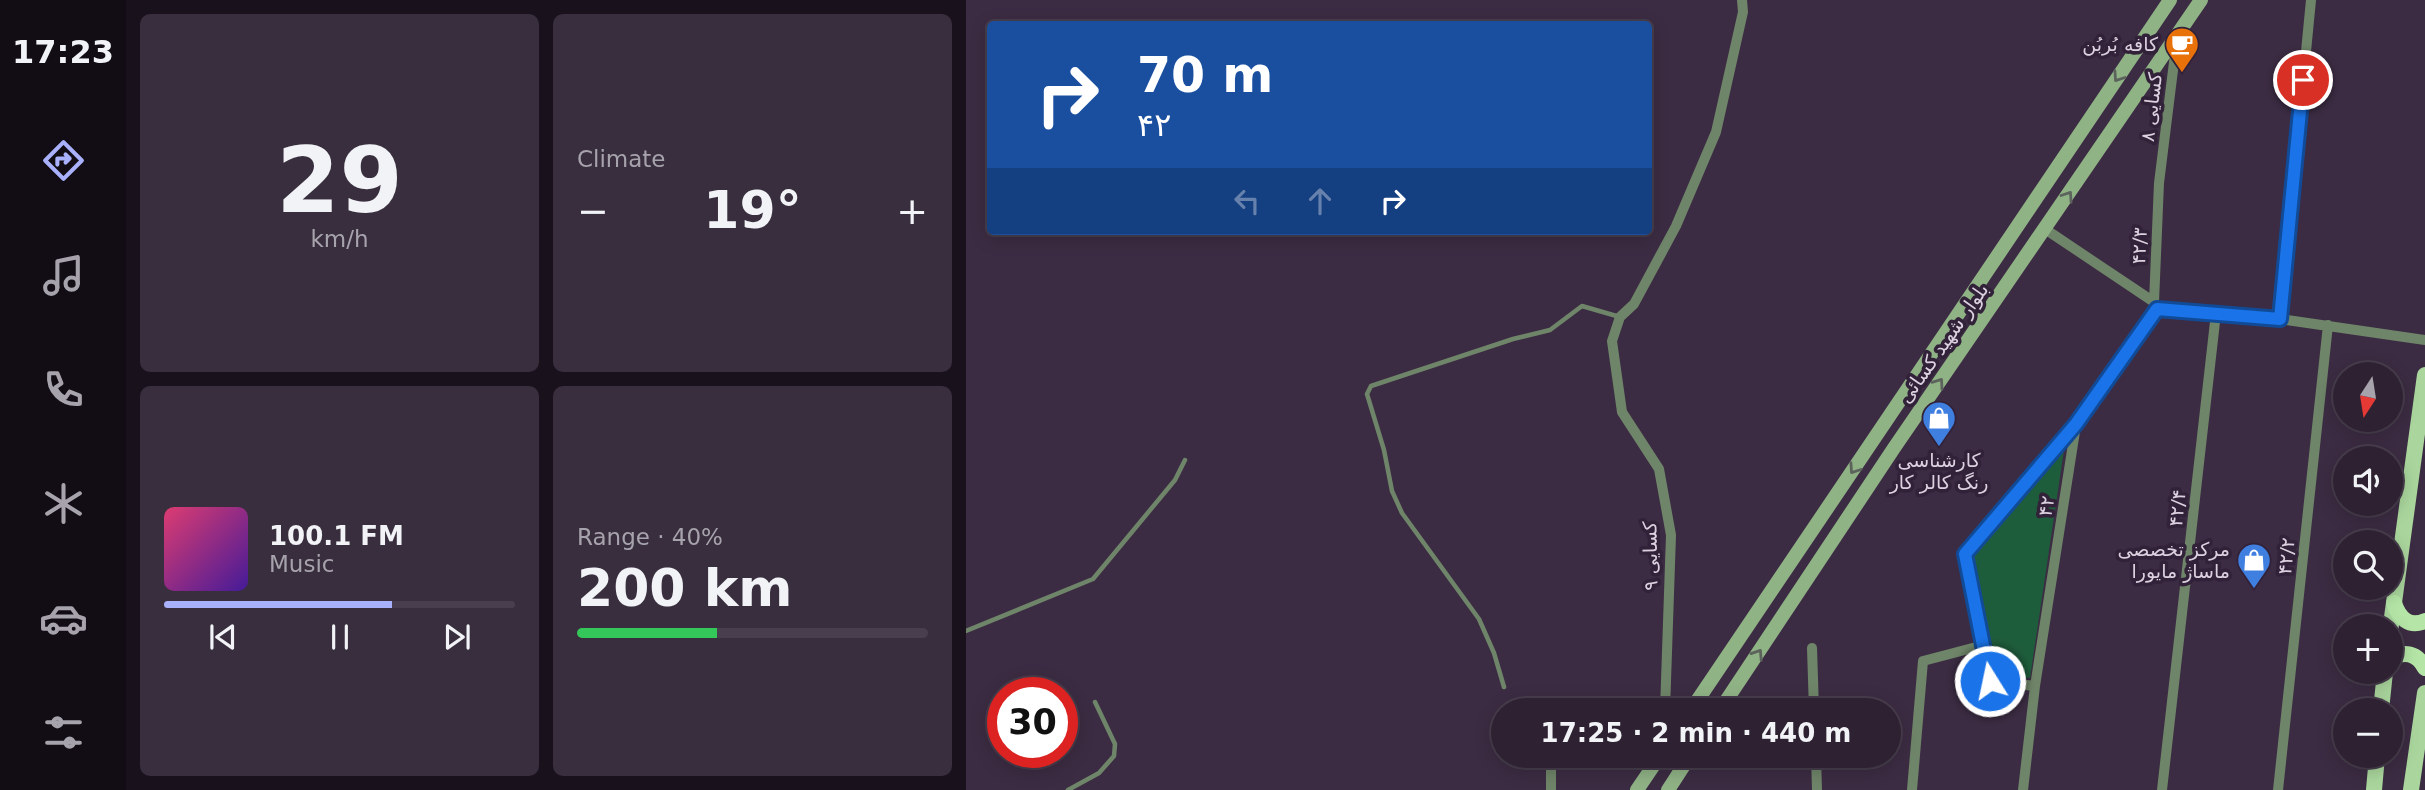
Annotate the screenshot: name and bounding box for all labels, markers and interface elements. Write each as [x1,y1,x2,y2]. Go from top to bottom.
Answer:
cafe icon: کافه بُربُن [2163,25,2201,74]
text: 17:23 [12,33,114,71]
place label: کافه بُربُن [2082,33,2159,56]
text: 70 m [1137,47,1273,104]
icon: right [1022,49,1113,140]
pin [2273,50,2333,110]
icon: arrive [2284,61,2322,99]
one-way arrow [2114,69,2126,82]
street label: ۸ کسایی [2136,70,2166,143]
text: ۴۲ [1137,106,1171,144]
text: 29 [276,128,403,233]
icon: directions [39,136,88,185]
text: Climate [577,146,666,172]
text: 19° [703,180,802,240]
icon: left [1228,182,1266,220]
icon: ahead [1301,182,1339,220]
icon: right [1374,182,1412,220]
text: − [577,189,609,233]
text: + [896,189,928,233]
one-way arrow [2060,191,2072,204]
text: km/h [310,226,369,252]
street label: ۴۲/۳ [2127,227,2151,265]
icon: music [39,251,88,300]
street label: بلوار شهید کسائی [1893,279,1993,408]
north arrow [2333,362,2403,432]
map controls [2333,362,2403,768]
icon: phone [39,365,88,414]
one-way arrow [1931,378,1943,391]
shop icon: کارشناسی رنگ کالر کار [1920,399,1958,448]
button: sound [2333,446,2403,516]
place label: کارشناسی رنگ کالر کار [1889,449,1988,494]
one-way arrow [1850,461,1863,474]
icon: climate [39,479,88,528]
street label: ۴۲/۴ [2164,488,2190,528]
street label: ۴۲ [2034,494,2058,518]
street label: ۹ کسایی [1638,520,1662,591]
text: 100.1 FM [269,521,404,551]
text: Range · 40% [577,524,723,550]
button: search [2333,530,2403,600]
street label: ۴۲/۲ [2273,536,2299,576]
place label: مرکز تخصصی ماساژ مایورا [2117,538,2230,583]
shop icon: مرکز تخصصی ماساژ مایورا [2235,541,2273,590]
text: Music [269,551,334,577]
text: 200 km [577,558,792,618]
icon: car [39,594,88,643]
button: + [2333,614,2403,684]
icon: previous [204,618,242,656]
icon: pause [321,618,359,656]
icon: next [438,618,476,656]
position arrow [1953,644,2027,718]
one-way arrow [1750,648,1763,661]
speed limit sign: 30 [987,677,1078,768]
button: − [2333,698,2403,768]
icon: filters [39,708,88,757]
text: 17:25 · 2 min · 440 m [1541,718,1851,748]

